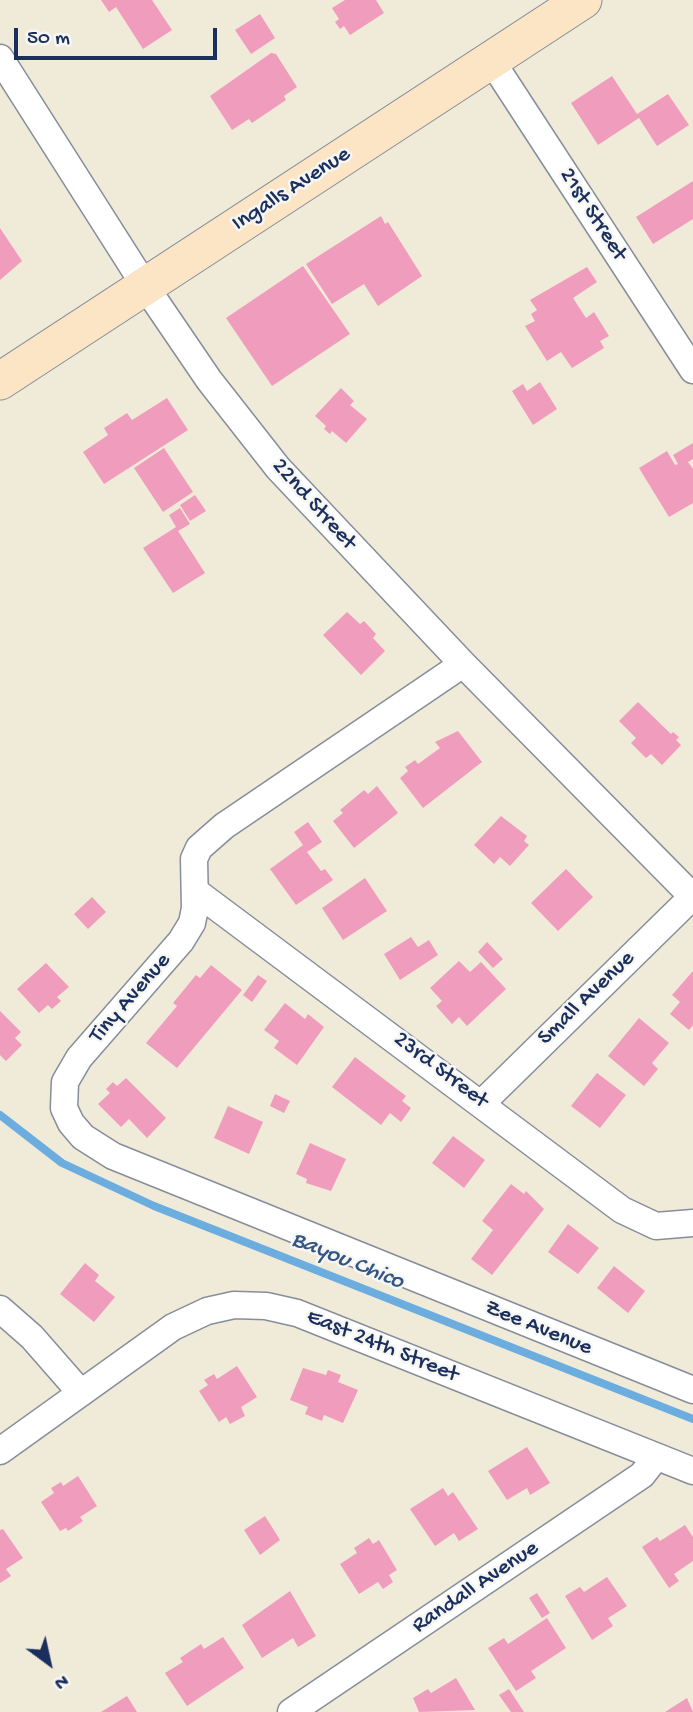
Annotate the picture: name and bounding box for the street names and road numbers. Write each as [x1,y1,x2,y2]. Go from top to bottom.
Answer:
street label: Ingalls Avenue [228,142,356,238]
street label: 21st Street [552,163,632,267]
street label: 22nd Street [265,454,361,556]
street label: Small Avenue [533,946,641,1052]
street label: Tiny Avenue [84,948,178,1050]
street label: 23rd Street [387,1026,493,1116]
street label: Zee Avenue [480,1295,596,1363]
street label: East 24th Street [302,1304,462,1390]
street label: Randall Avenue [407,1536,545,1640]

